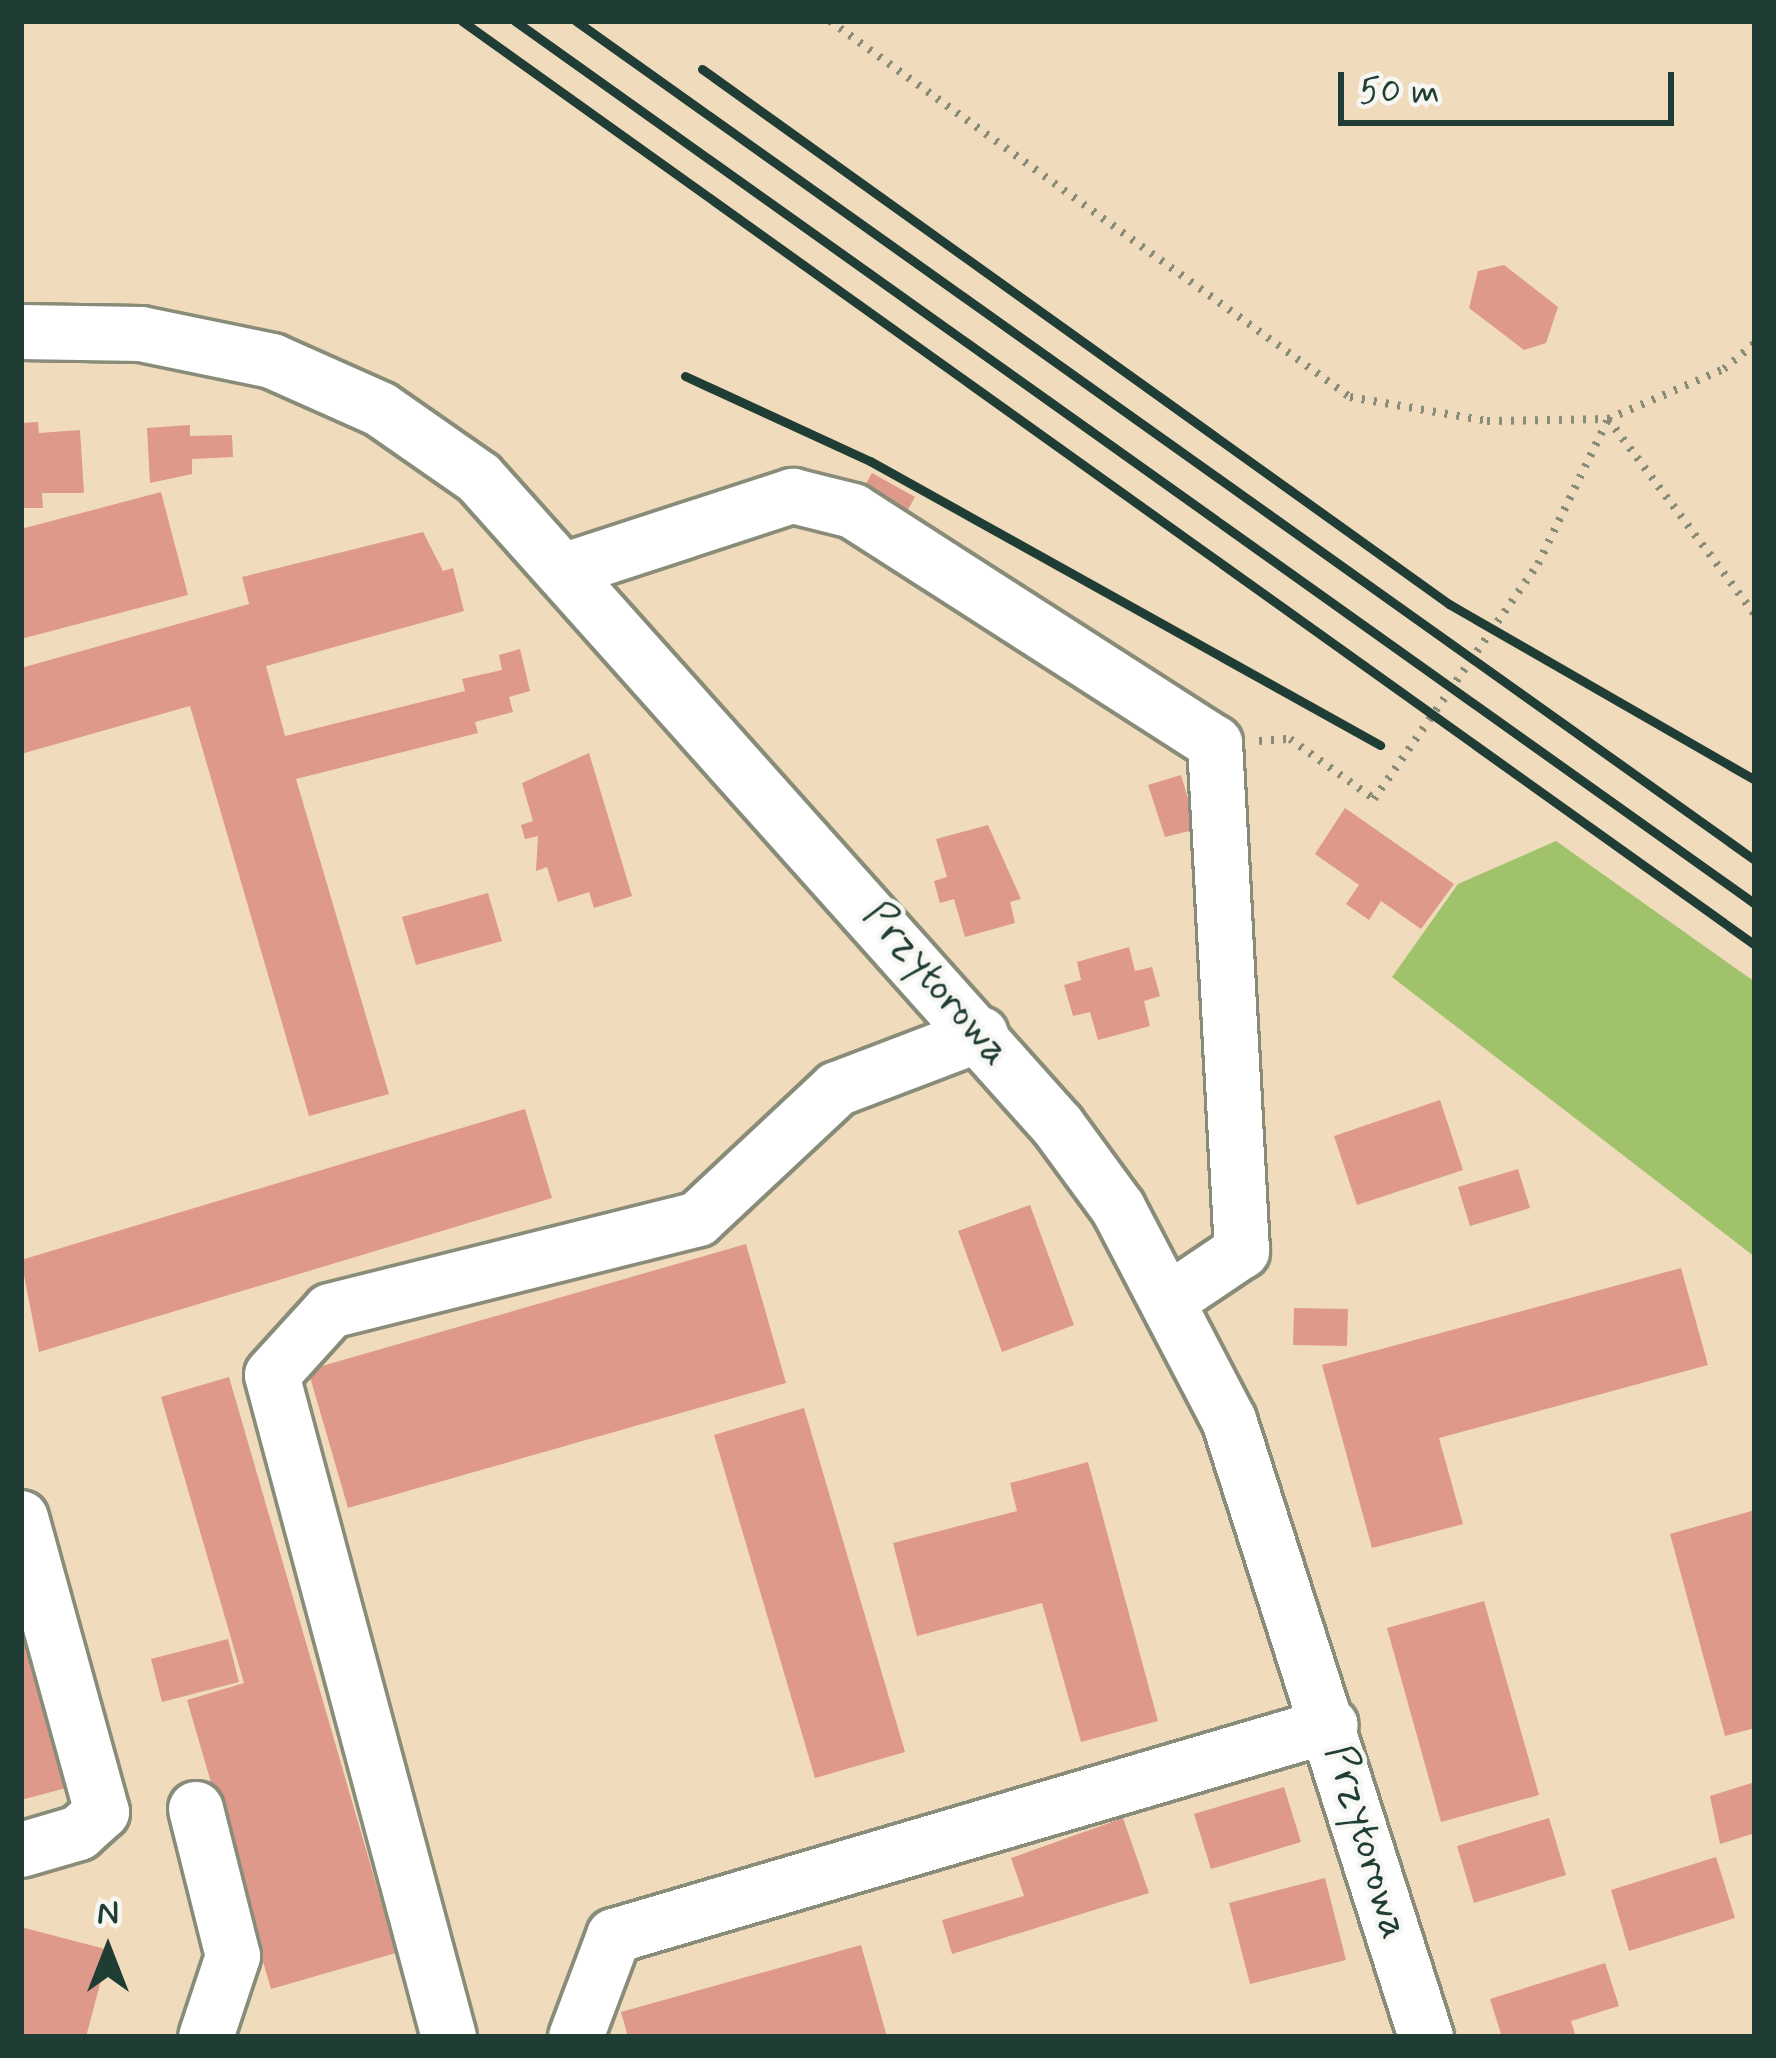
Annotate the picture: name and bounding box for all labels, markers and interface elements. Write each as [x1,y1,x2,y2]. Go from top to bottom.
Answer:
scale bar [1344,48,1680,122]
text: 50 m [1359,69,1440,116]
street label: Przytorowa [851,892,1021,1076]
street label: Przytorowa [1313,1739,1419,1945]
north arrow [48,1890,168,2010]
text: N [97,1892,119,1936]

